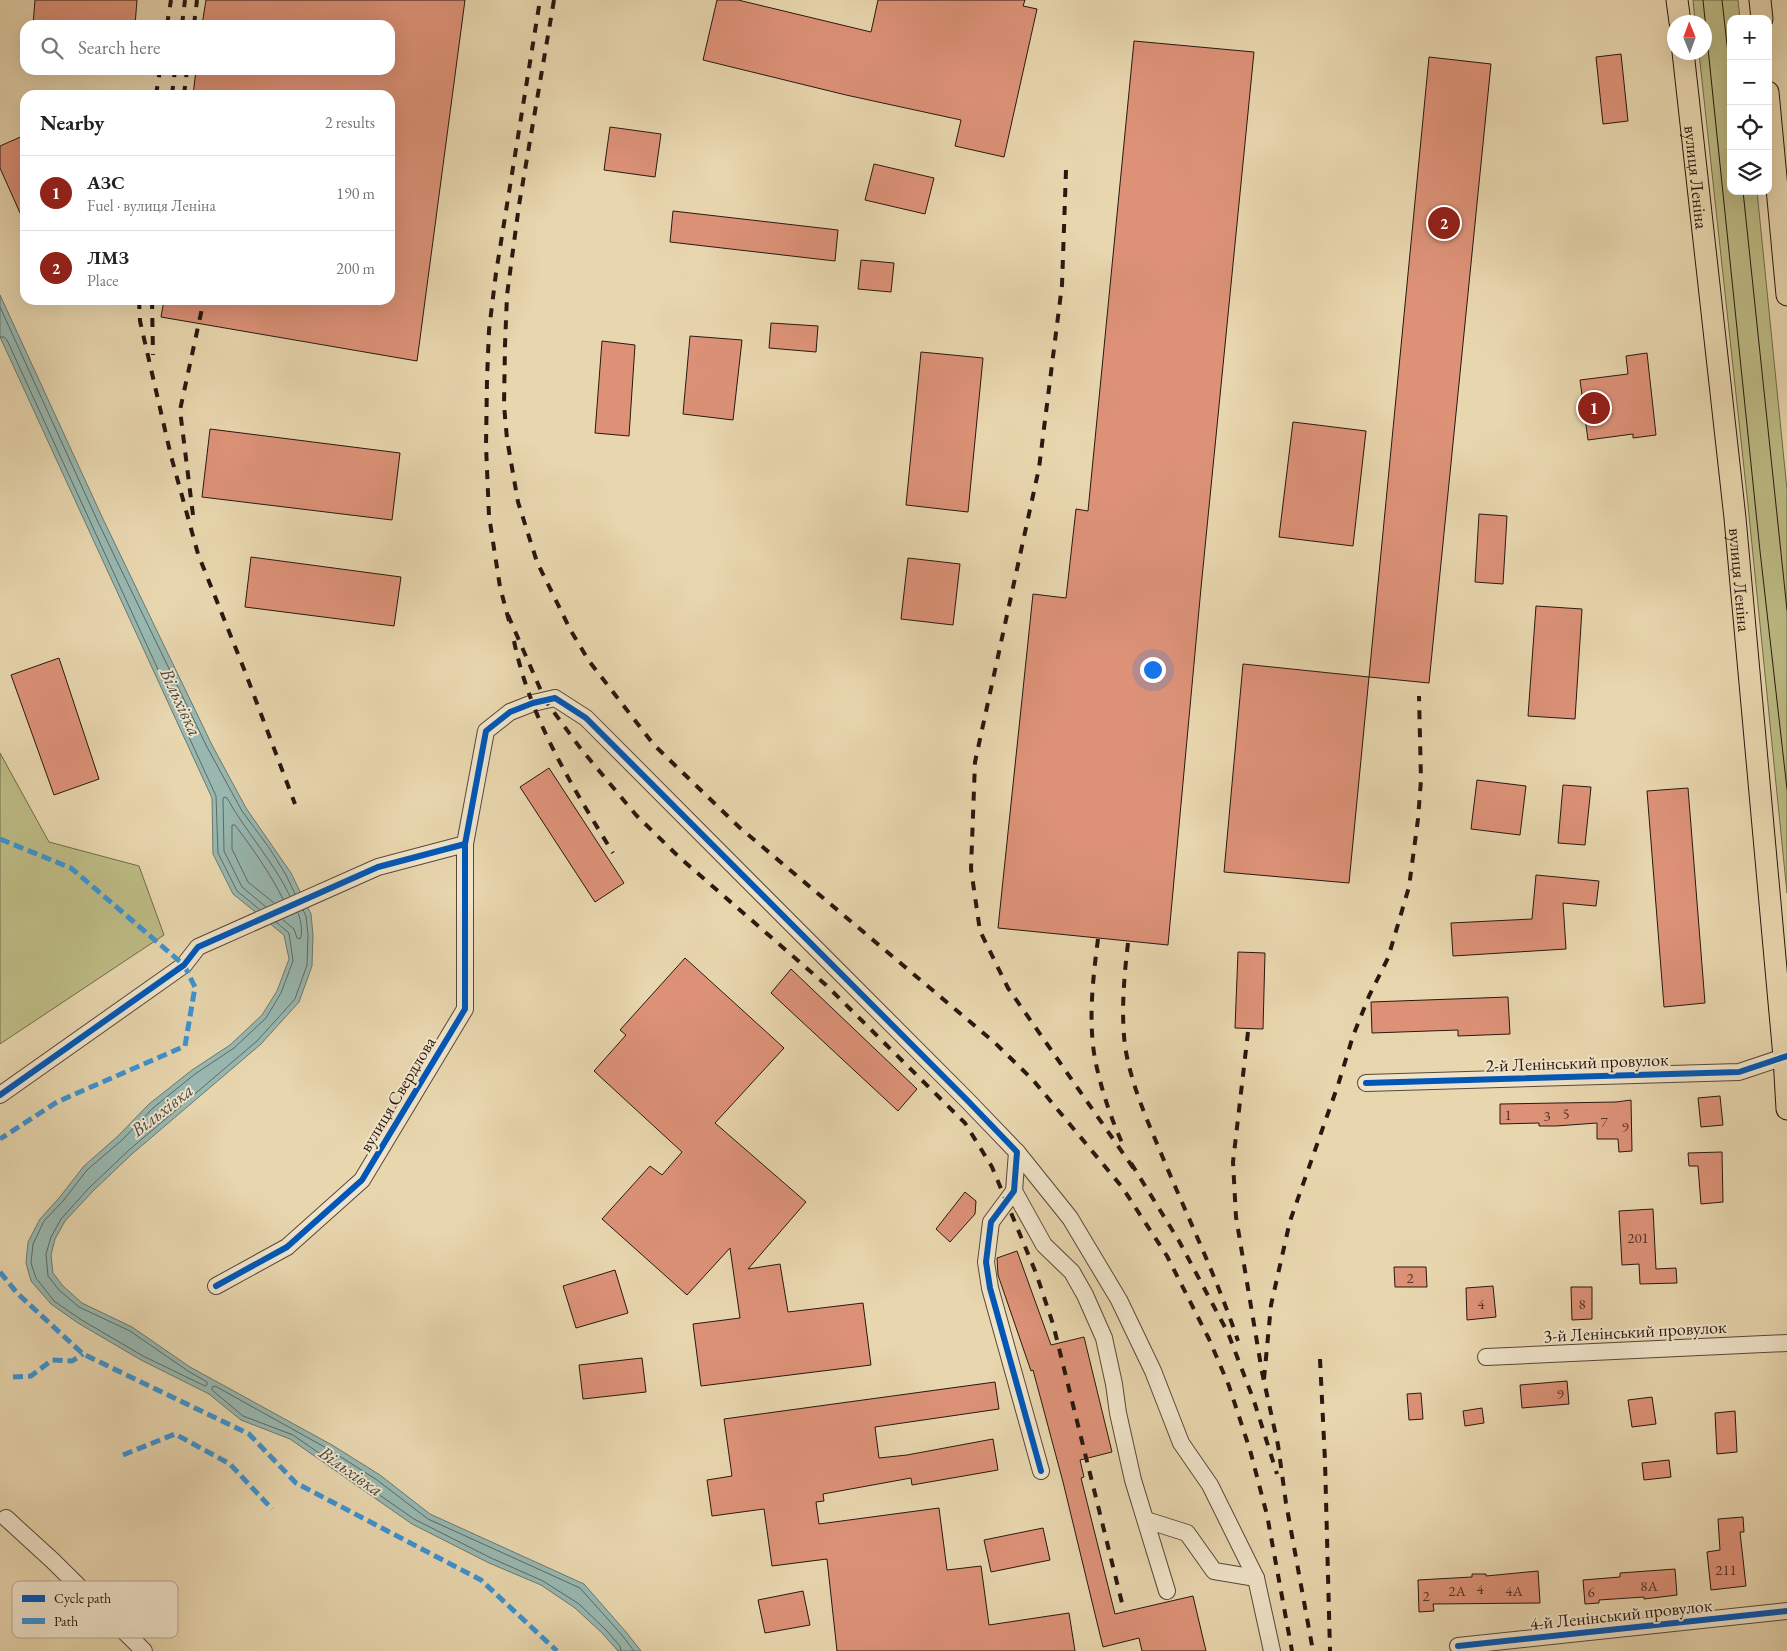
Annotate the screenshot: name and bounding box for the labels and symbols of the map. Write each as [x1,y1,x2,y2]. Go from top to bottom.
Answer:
north arrow [1667,15,1712,60]
street label: вулиця Леніна [1680,124,1714,231]
pin: 2 [1428,204,1460,242]
pin: 1 [1578,389,1610,427]
street label: вулиця Леніна [1724,527,1757,634]
your location [1140,657,1166,683]
water label: Вільхівка [154,663,208,740]
street label: вулиця Свердлова [353,1031,441,1156]
street label: 2-й Ленінський провулок [1485,1047,1669,1077]
water label: Вільхівка [125,1078,198,1143]
house number: 5 [1562,1104,1570,1123]
house number: 1 [1504,1105,1512,1124]
house number: 3 [1543,1106,1551,1125]
house number: 7 [1600,1112,1608,1131]
house number: 9 [1621,1117,1629,1136]
house number: 201 [1627,1228,1649,1247]
house number: 2 [1406,1268,1414,1287]
house number: 4 [1477,1294,1485,1313]
house number: 8 [1578,1294,1586,1313]
street label: 3-й Ленінський провулок [1543,1315,1727,1347]
house number: 9 [1556,1384,1564,1403]
water label: Вільхівка [313,1439,388,1502]
house number: 211 [1715,1560,1737,1579]
house number: 8А [1640,1576,1658,1595]
house number: 4 [1476,1579,1484,1598]
legend [12,1581,178,1638]
house number: 2А [1448,1581,1466,1600]
house number: 4А [1505,1581,1523,1600]
house number: 6 [1587,1582,1595,1601]
house number: 2 [1422,1586,1430,1605]
text: Cycle path [54,1589,111,1607]
street label: 4-й Ленінський провулок [1529,1593,1714,1635]
text: Path [54,1612,78,1630]

